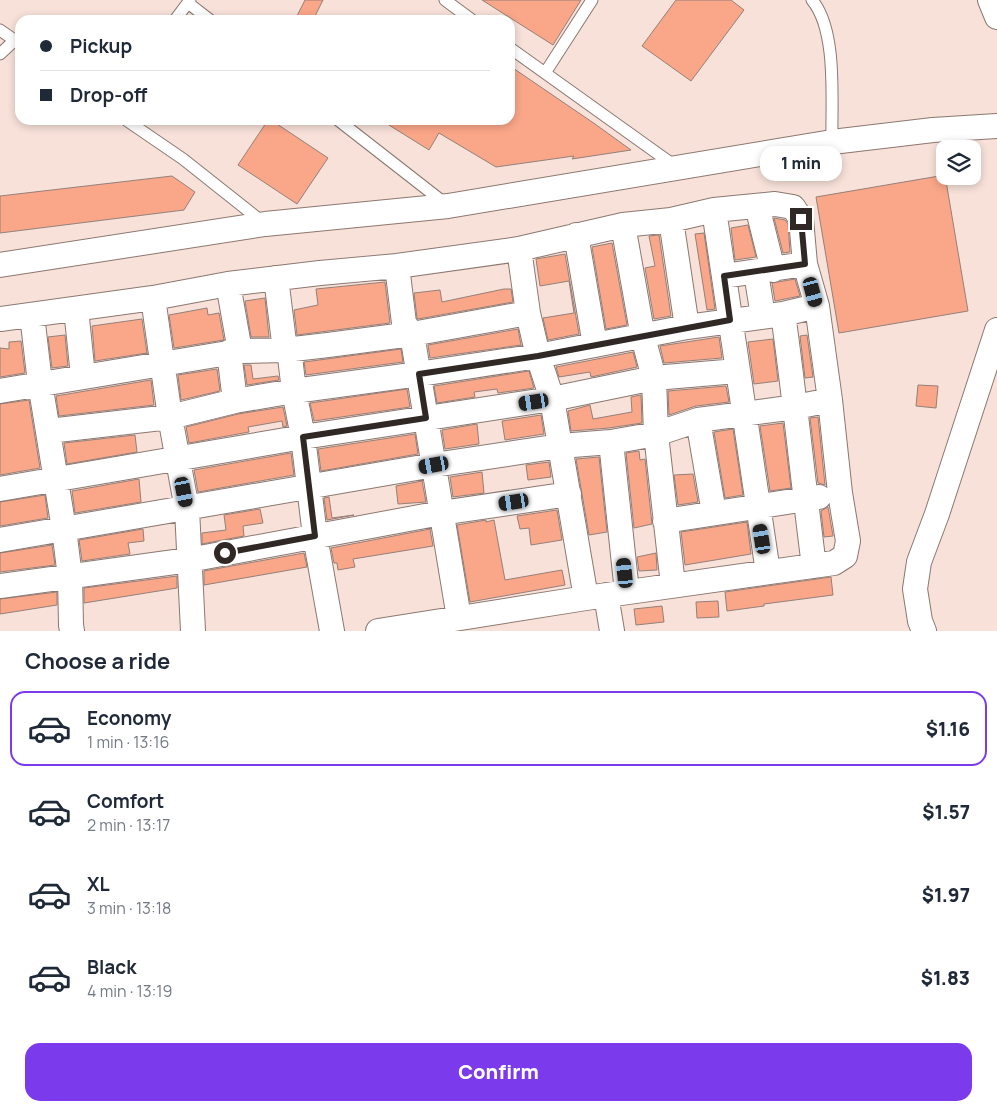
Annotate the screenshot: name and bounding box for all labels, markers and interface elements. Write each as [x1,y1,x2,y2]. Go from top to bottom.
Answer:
text: Pickup [70,33,132,59]
text: Drop-off [70,82,147,108]
map controls [936,140,981,185]
button: layers [936,140,981,185]
callout: 1 min [760,146,842,182]
text: 1 min [781,152,821,174]
route end [790,208,812,230]
car [801,276,824,308]
car [518,392,549,412]
car [417,455,450,475]
car [173,476,194,508]
car [498,492,529,512]
car [752,523,771,555]
route start [214,542,236,564]
car [615,557,634,589]
text: Choose a ride [25,646,170,676]
text: Economy [87,705,171,731]
icon: car [27,706,72,751]
text: $1.16 [926,716,970,742]
text: 1 min · 13:16 [87,731,169,753]
text: Comfort [87,788,164,814]
icon: car [27,789,72,834]
text: $1.57 [922,799,970,825]
text: 2 min · 13:17 [87,814,170,836]
text: XL [87,871,110,897]
icon: car [27,872,72,917]
text: $1.97 [922,882,970,908]
text: 3 min · 13:18 [87,897,171,919]
text: Black [87,954,136,980]
icon: car [27,955,72,1000]
text: $1.83 [921,965,970,991]
text: 4 min · 13:19 [87,980,173,1002]
button: Confirm [25,1043,972,1101]

